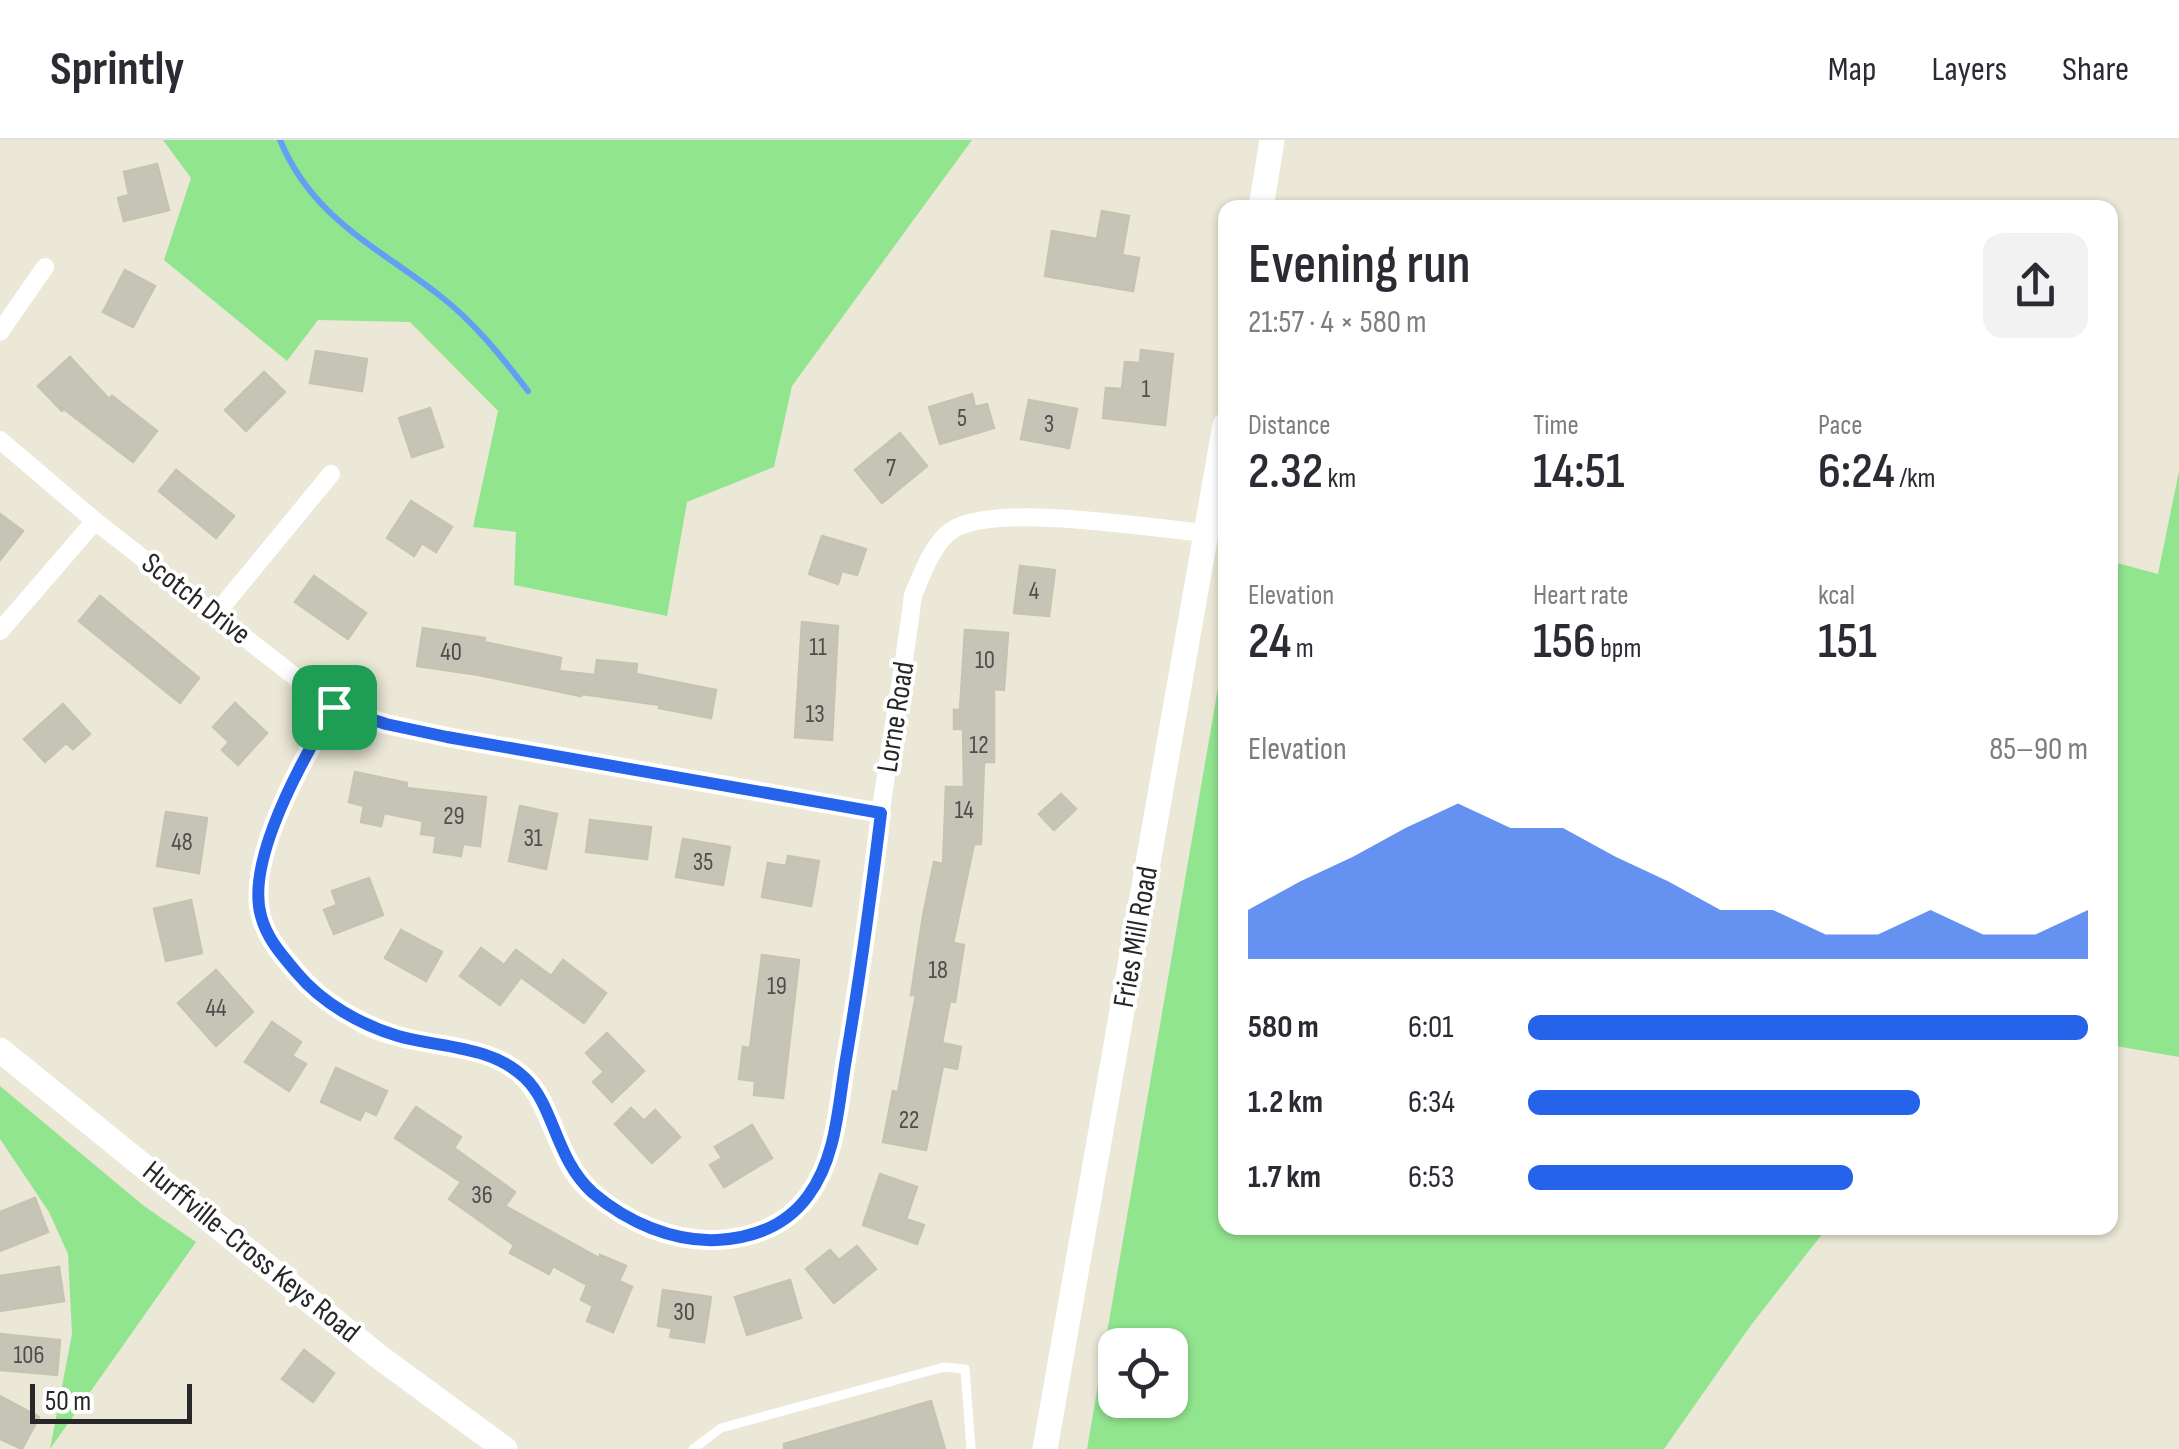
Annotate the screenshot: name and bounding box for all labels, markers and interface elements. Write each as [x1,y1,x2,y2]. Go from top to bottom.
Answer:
text: Sprintly [50,41,184,98]
text: Map [1828,48,1876,91]
text: Layers [1931,48,2007,91]
text: Share [2062,48,2129,91]
text: Evening run [1248,232,1471,299]
button: share [1983,233,2088,338]
text: 21:57 · 4 × 580 m [1248,303,1427,342]
house number: 1 [1142,374,1151,405]
house number: 5 [957,403,967,434]
house number: 3 [1044,409,1054,440]
text: Distance [1248,409,1331,442]
text: Time [1533,409,1579,442]
text: Pace [1818,409,1863,442]
text: 2.32 [1248,442,1323,502]
text: 14:51 [1533,442,1625,502]
text: 6:24 [1818,442,1895,502]
house number: 7 [886,453,896,484]
text: km [1323,462,1356,495]
text: /km [1895,462,1936,495]
street label: Scotch Drive [134,545,258,653]
house number: 4 [1029,576,1039,607]
text: Elevation [1248,579,1334,612]
text: Heart rate [1533,579,1629,612]
text: kcal [1818,579,1855,612]
text: 24 [1248,612,1291,672]
text: 156 [1533,612,1596,672]
text: 151 [1818,612,1877,672]
house number: 11 [809,632,827,663]
text: m [1291,632,1314,665]
text: bpm [1596,632,1641,665]
house number: 40 [440,637,462,668]
house number: 10 [975,645,995,676]
street label: Lorne Road [870,659,922,775]
pin [292,665,377,750]
icon: arrive [307,680,362,735]
house number: 13 [805,699,825,730]
house number: 12 [969,730,989,761]
text: Elevation [1248,730,1347,769]
text: 85–90 m [1989,730,2088,769]
house number: 14 [954,795,974,826]
house number: 29 [443,801,465,832]
house number: 31 [523,823,543,854]
house number: 48 [171,827,193,858]
house number: 35 [693,847,713,878]
street label: Fries Mill Road [1106,864,1166,1010]
house number: 18 [928,955,948,986]
house number: 19 [767,971,787,1002]
house number: 44 [205,993,227,1024]
text: 580 m [1248,1008,1319,1047]
text: 6:01 [1408,1008,1454,1047]
text: 1.2 km [1248,1083,1323,1122]
text: 6:34 [1408,1083,1455,1122]
house number: 22 [899,1105,919,1136]
street label: Hurffville-Cross Keys Road [135,1153,367,1351]
text: 1.7 km [1248,1158,1321,1197]
text: 6:53 [1408,1158,1454,1197]
house number: 36 [471,1180,493,1211]
house number: 30 [673,1297,695,1328]
map controls [1098,1328,1188,1418]
button: locate [1098,1328,1188,1418]
house number: 106 [14,1340,44,1371]
scale bar [30,1379,192,1424]
text: 50 m [45,1385,91,1418]

